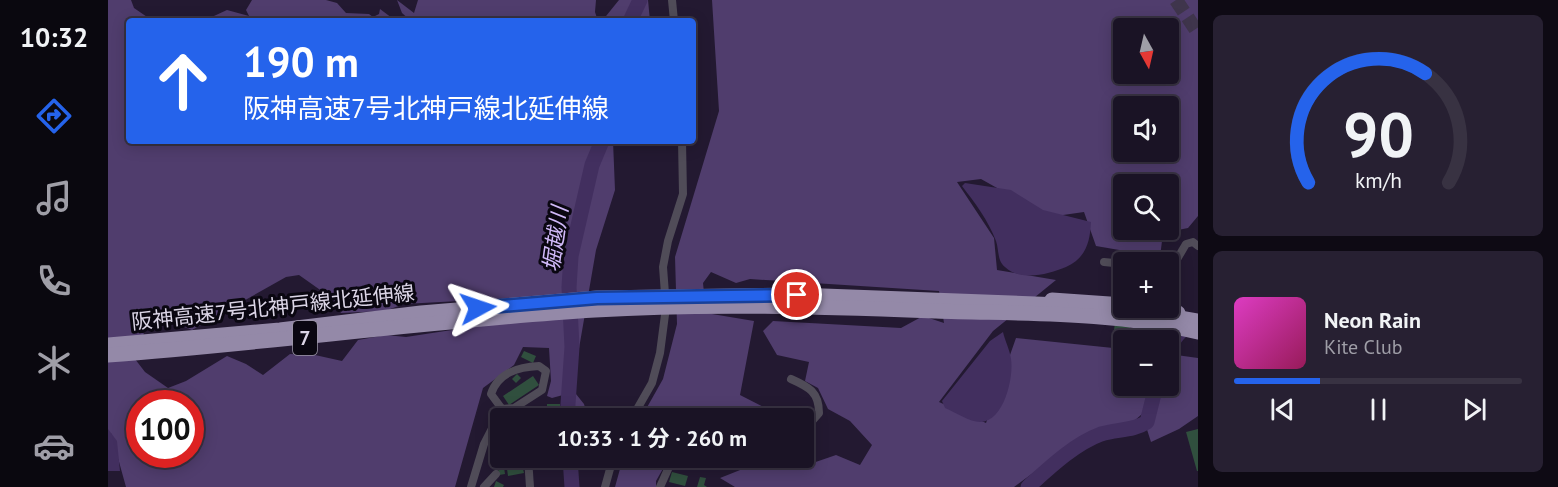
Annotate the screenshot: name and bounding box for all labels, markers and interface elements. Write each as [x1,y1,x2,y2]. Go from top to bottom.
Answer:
north arrow [1113,18,1179,84]
map controls [1113,18,1179,396]
text: 10:32 [20,20,88,54]
text: 190 m [243,34,359,89]
icon: ahead [144,42,222,120]
text: 阪神高速7号北神戸線北延伸線 [243,91,609,125]
text: 90 [1343,93,1413,174]
icon: directions [33,95,75,137]
button: sound [1113,96,1179,162]
text: km/h [1354,166,1401,194]
button: search [1113,174,1179,240]
icon: music [33,177,75,219]
water label: 堀越川 [537,202,574,274]
button: + [1113,252,1179,318]
icon: phone [33,260,75,302]
pin [771,269,822,320]
position arrow [446,276,510,340]
icon: arrive [780,278,813,311]
street label: 阪神高速7号北神戸線北延伸線 [130,279,416,335]
text: Neon Rain [1324,306,1421,334]
road number: 7 [293,321,317,355]
button: − [1113,330,1179,396]
text: Kite Club [1324,334,1402,360]
icon: climate [33,342,75,384]
speed limit sign: 100 [126,390,204,468]
icon: previous [1266,393,1299,426]
icon: pause [1362,393,1395,426]
icon: next [1458,393,1491,426]
text: 10:33 · 1 分 · 260 m [557,424,747,452]
icon: car [33,425,75,467]

